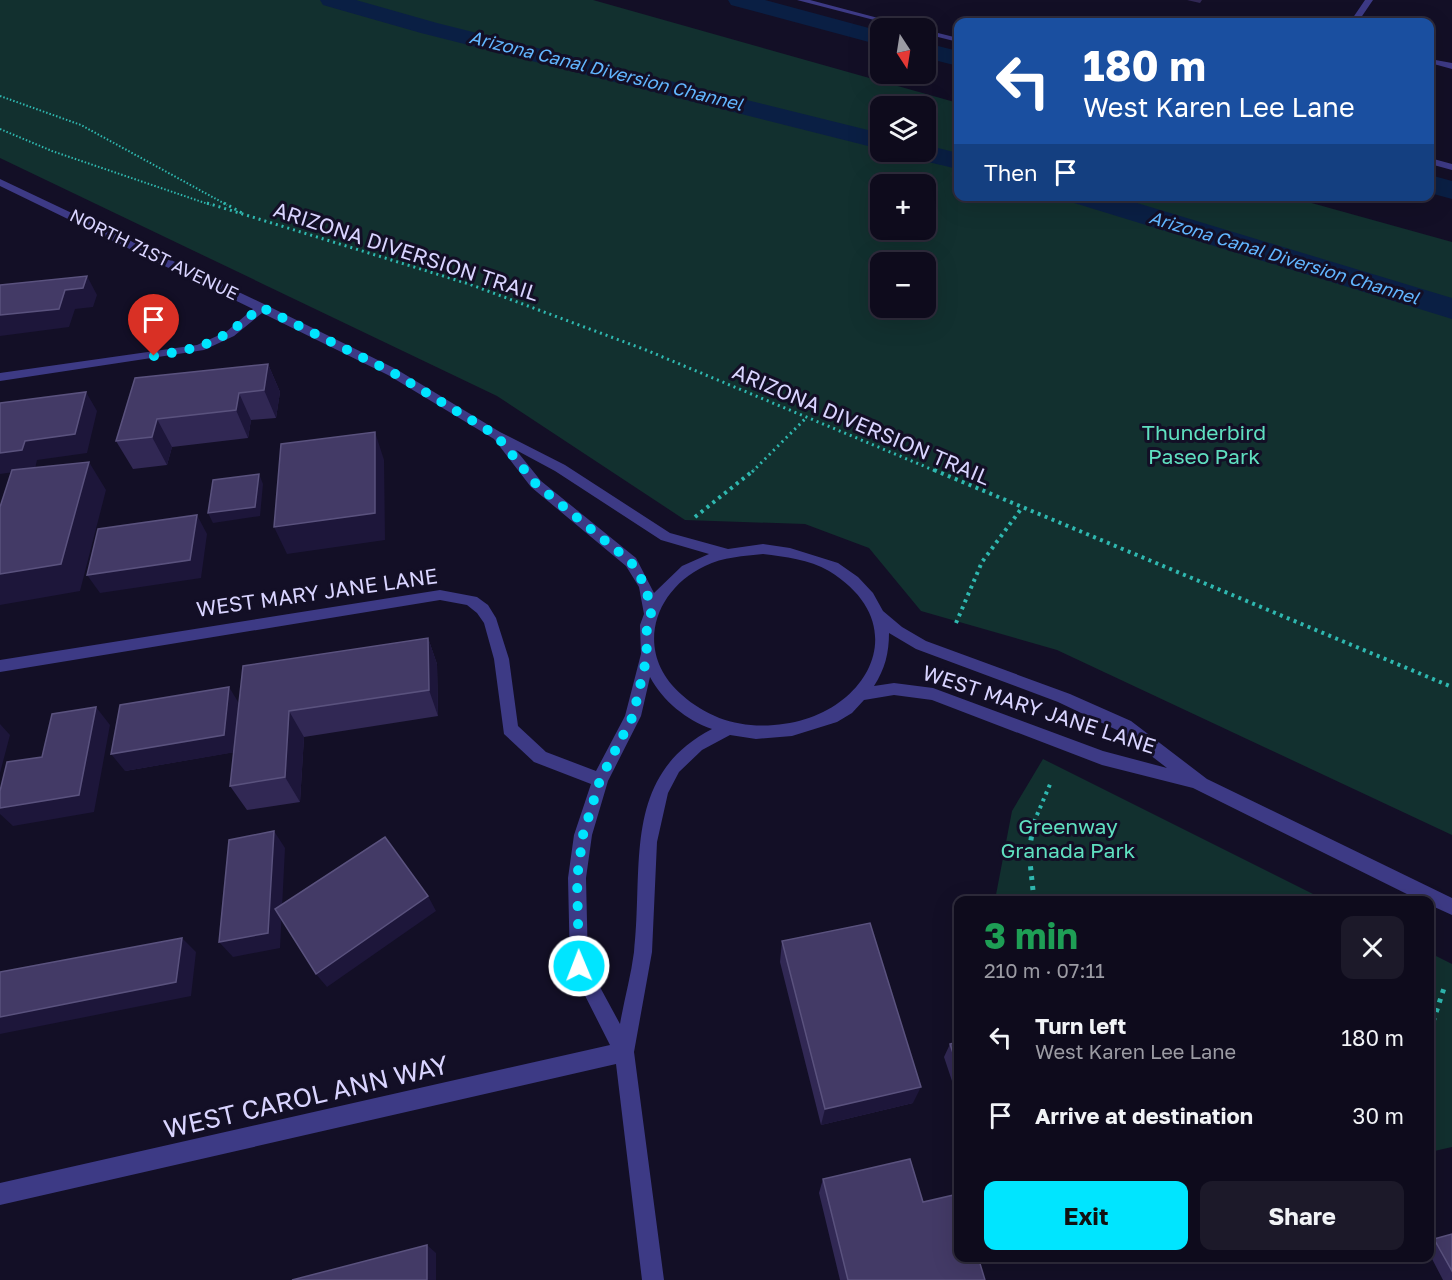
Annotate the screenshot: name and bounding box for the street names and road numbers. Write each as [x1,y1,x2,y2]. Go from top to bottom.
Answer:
street label: ARIZONA DIVERSION TRAIL [270,196,542,306]
street label: NORTH 71ST AVENUE [66,204,242,305]
street label: ARIZONA DIVERSION TRAIL [729,358,994,490]
street label: WEST MARY JANE LANE [194,562,439,622]
street label: WEST MARY JANE LANE [920,659,1159,759]
street label: WEST CAROL ANN WAY [161,1049,451,1144]

